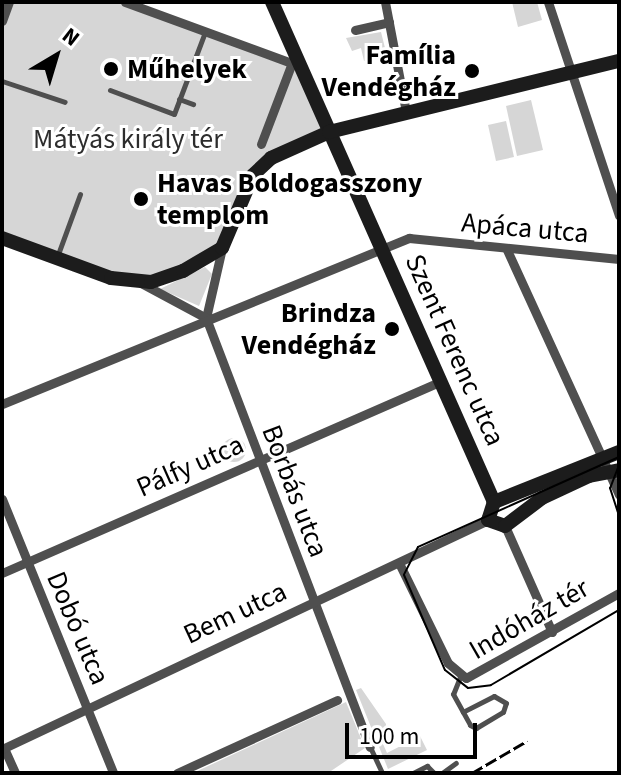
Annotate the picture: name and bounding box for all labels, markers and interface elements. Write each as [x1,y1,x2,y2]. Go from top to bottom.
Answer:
north arrow [16,16,96,96]
text: N [55,20,86,54]
place label: Família Vendégház [322,38,456,104]
place label: Műhelyek [127,52,247,86]
marker: Műhelyek [102,60,120,78]
marker: Família Vendégház [463,62,481,80]
park label: Mátyás király tér [33,122,223,156]
place label: Havas Boldogasszony templom [157,166,422,232]
marker: Havas Boldogasszony templom [132,190,150,208]
street label: Apáca utca [460,206,590,250]
street label: Szent Ferenc utca [398,249,512,451]
place label: Brindza Vendégház [242,296,376,362]
marker: Brindza Vendégház [383,320,401,338]
street label: Borbás utca [254,420,336,562]
street label: Pálfy utca [131,428,249,504]
street label: Dobó utca [39,566,117,690]
street label: Indóház tér [463,571,595,667]
street label: Bem utca [178,575,292,651]
scale bar [349,707,481,757]
text: 100 m [359,719,419,754]

